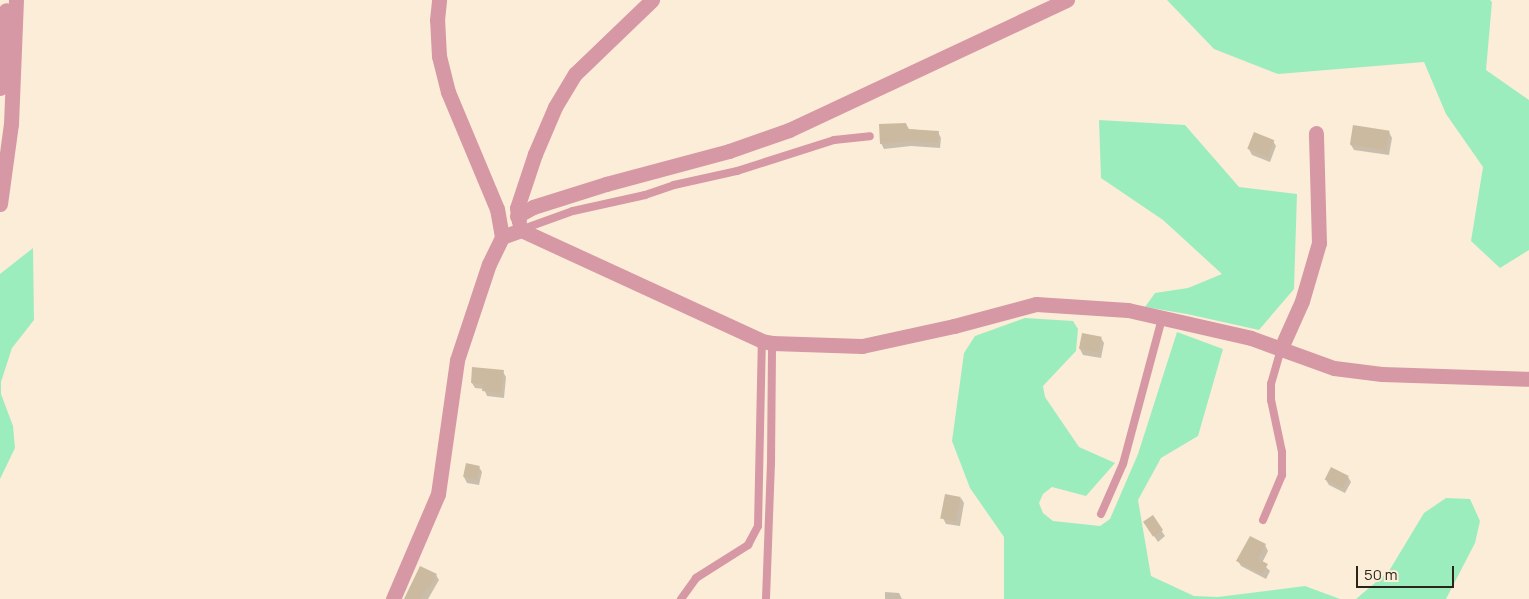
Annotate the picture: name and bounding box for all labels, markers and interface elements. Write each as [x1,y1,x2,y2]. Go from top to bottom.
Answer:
scale bar [1359,556,1456,588]
text: 50 m [1364,564,1398,585]

